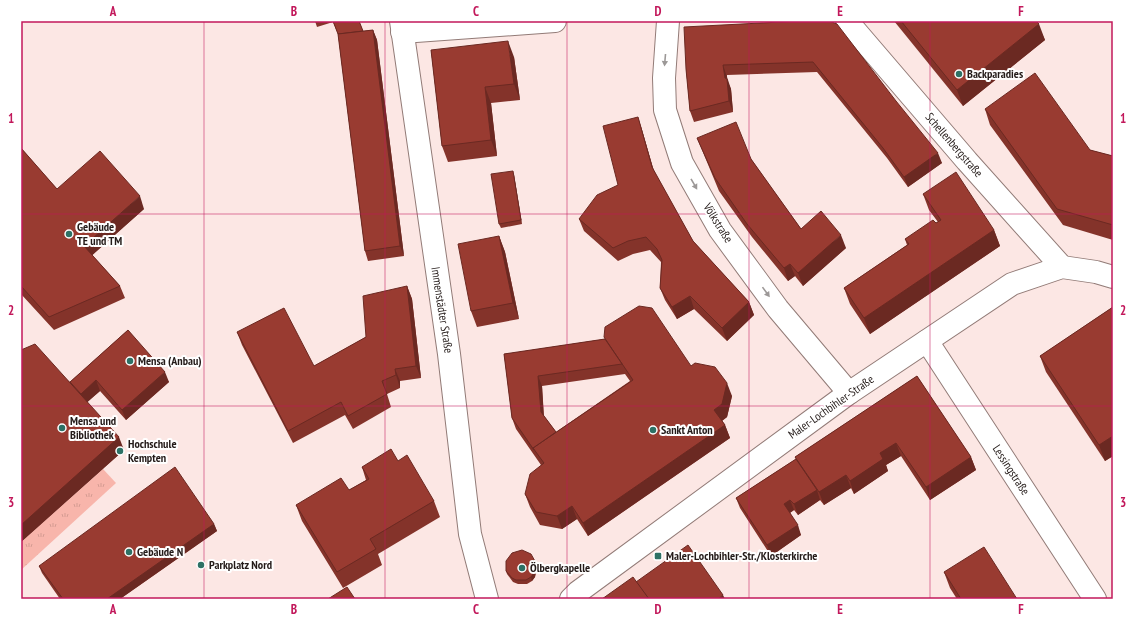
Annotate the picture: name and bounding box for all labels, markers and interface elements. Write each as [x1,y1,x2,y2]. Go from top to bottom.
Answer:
text: A [109,3,117,20]
text: B [291,3,297,20]
text: C [473,3,479,20]
text: D [655,3,662,20]
text: E [837,3,843,20]
text: F [1018,3,1024,20]
one-way arrow [662,54,669,66]
place label: Backparadies [967,66,1023,81]
marker: Backparadies [954,69,964,79]
street label: Schellenbergstraße [922,109,986,180]
text: 1 [8,110,14,127]
text: 1 [1120,110,1126,127]
one-way arrow [690,178,697,190]
street label: Völkstraße [700,199,736,245]
place label: Gebäude TE und TM [77,219,122,248]
marker: Gebäude TE und TM [64,229,74,239]
street label: Immenstädter Straße [428,266,457,354]
one-way arrow [762,287,770,297]
text: 2 [8,302,14,319]
text: 2 [1120,302,1126,319]
place label: Mensa (Anbau) [138,353,202,368]
marker: Mensa (Anbau) [125,356,135,366]
street label: Maler-Lochbihler-Straße [785,371,876,442]
place label: Mensa und Bibliothek [70,413,116,442]
place label: Sankt Anton [661,422,713,437]
marker: Mensa und Bibliothek [57,423,67,433]
marker: Sankt Anton [648,425,658,435]
place label: Hochschule Kempten [128,436,177,465]
street label: Lessingstraße [990,442,1033,498]
marker: Hochschule Kempten [115,446,125,456]
text: 3 [8,494,14,511]
text: 3 [1120,494,1126,511]
place label: Gebäude N [137,544,183,559]
marker: Gebäude N [124,547,134,557]
place label: Maler-Lochbihler-Str./Klosterkirche [666,548,817,563]
marker: Maler-Lochbihler-Str./Klosterkirche [653,551,663,561]
place label: Parkplatz Nord [209,557,272,572]
marker: Parkplatz Nord [196,560,206,570]
place label: Ölbergkapelle [530,560,590,575]
marker: Ölbergkapelle [517,563,527,573]
text: A [109,601,117,618]
text: B [291,601,297,618]
text: C [473,601,479,618]
text: D [655,601,662,618]
text: E [837,601,843,618]
text: F [1018,601,1024,618]

